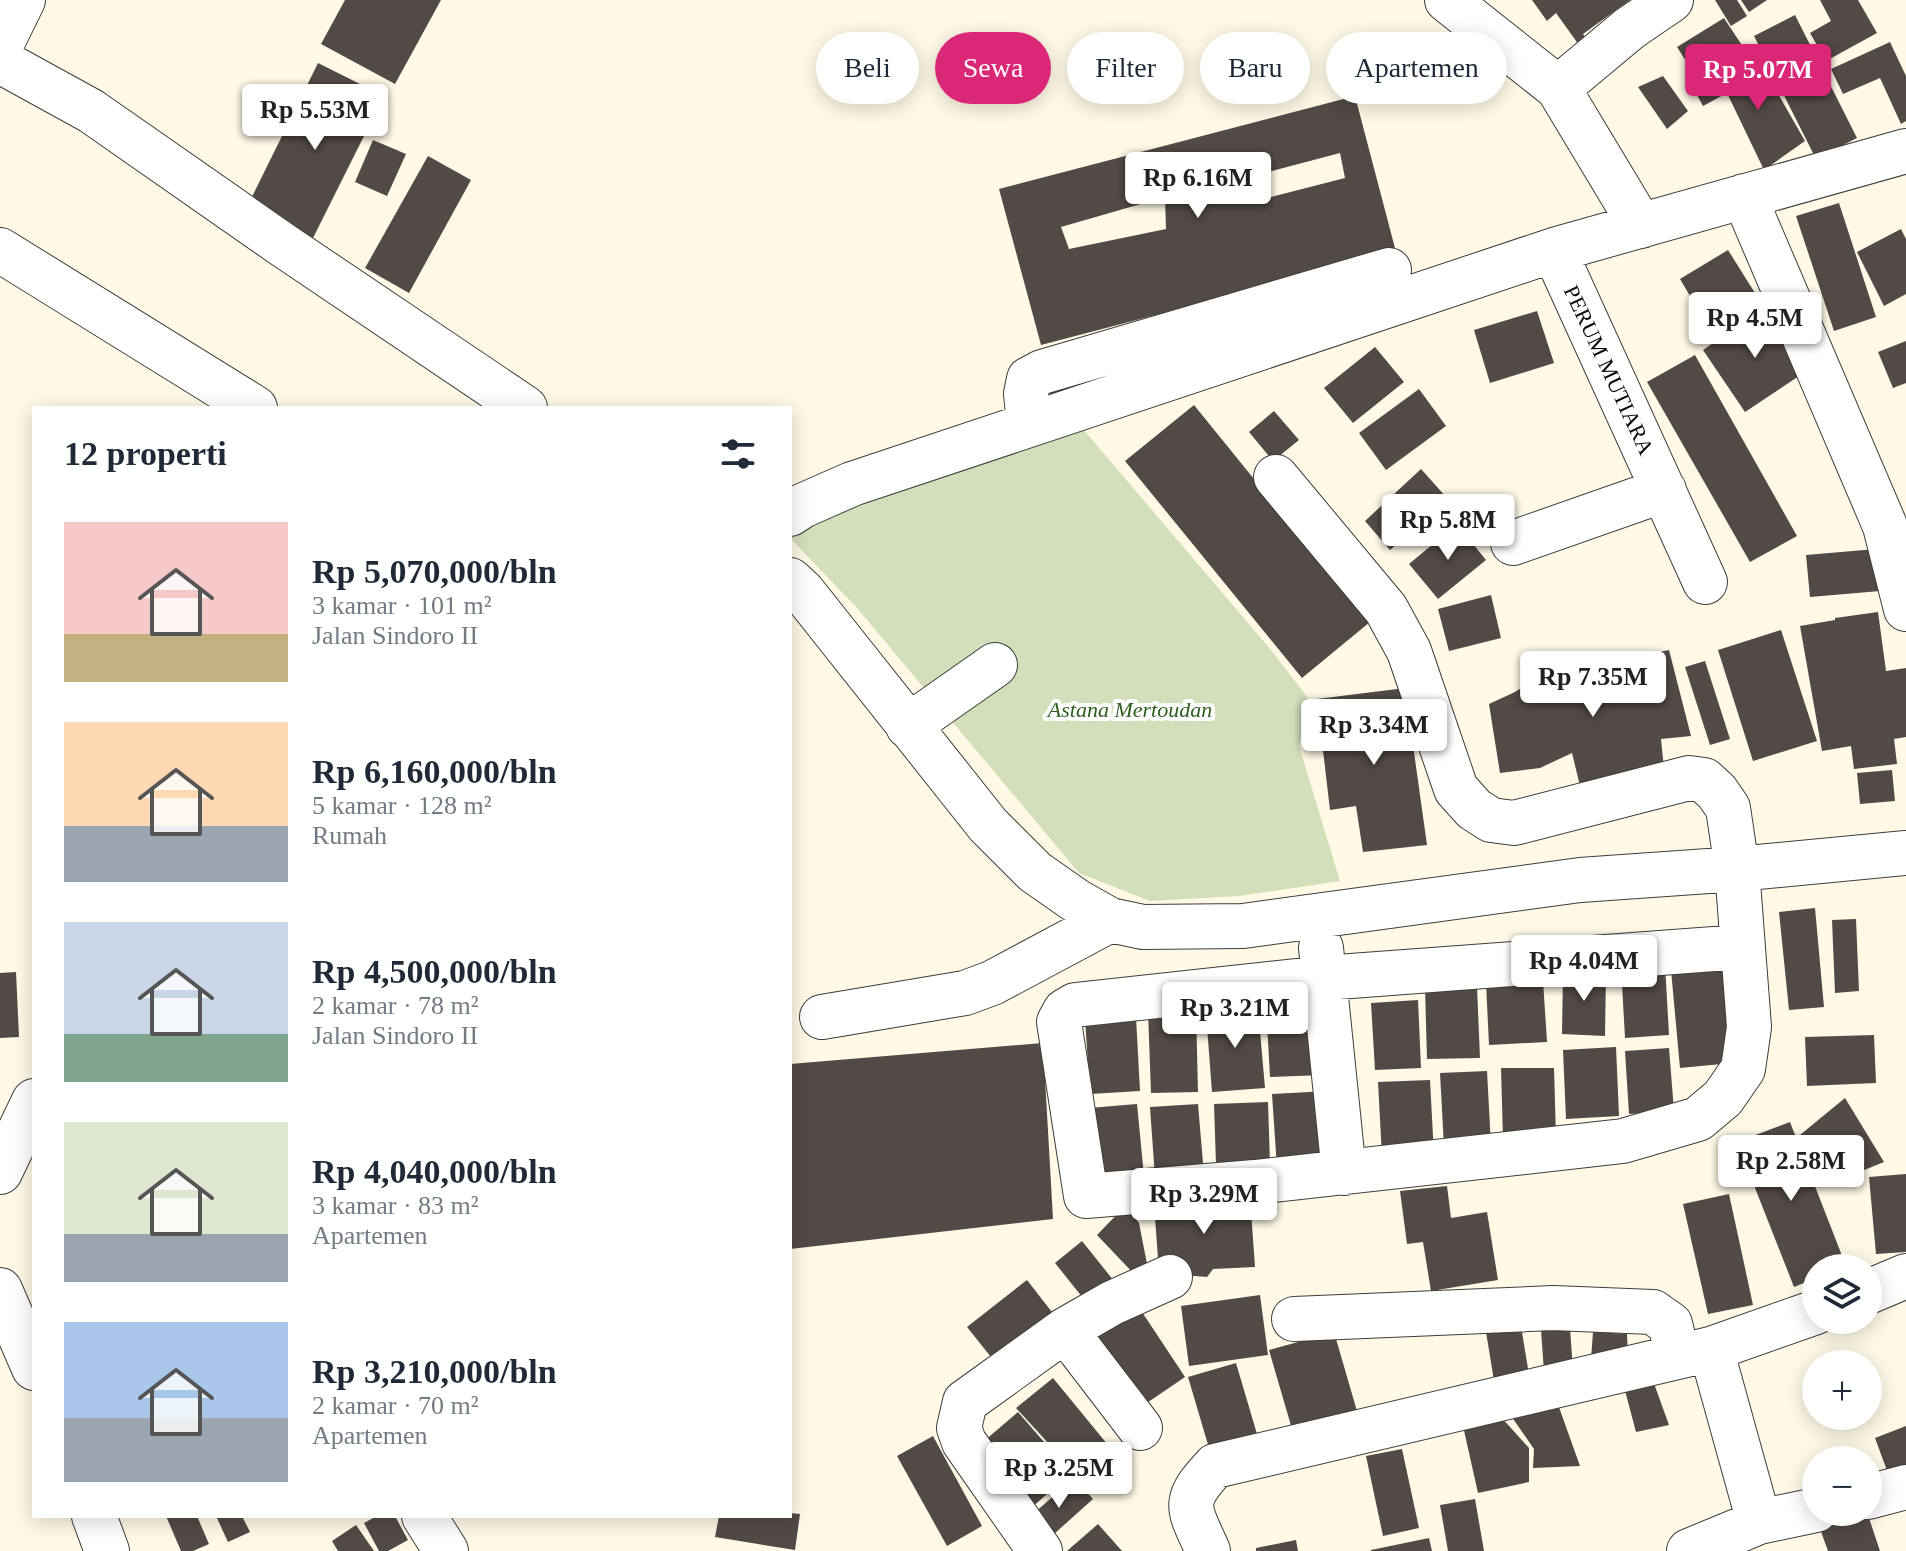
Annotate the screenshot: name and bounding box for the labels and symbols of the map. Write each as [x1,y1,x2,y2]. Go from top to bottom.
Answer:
pin: Rp 5.07M [1675,44,1841,112]
pin: Rp 5.53M [232,84,398,152]
pin: Rp 6.16M [1115,152,1281,220]
street label: PERUM MUTIARA [1559,281,1659,459]
pin: Rp 4.5M [1681,292,1829,360]
pin: Rp 5.8M [1374,494,1522,562]
pin: Rp 7.35M [1510,651,1676,719]
park label: Astana Mertoudan [1046,697,1212,722]
pin: Rp 3.34M [1291,699,1457,767]
pin: Rp 4.04M [1501,935,1667,1003]
pin: Rp 3.21M [1152,982,1318,1050]
pin: Rp 2.58M [1708,1135,1874,1203]
pin: Rp 3.29M [1121,1168,1287,1236]
pin: Rp 3.25M [976,1442,1142,1510]

